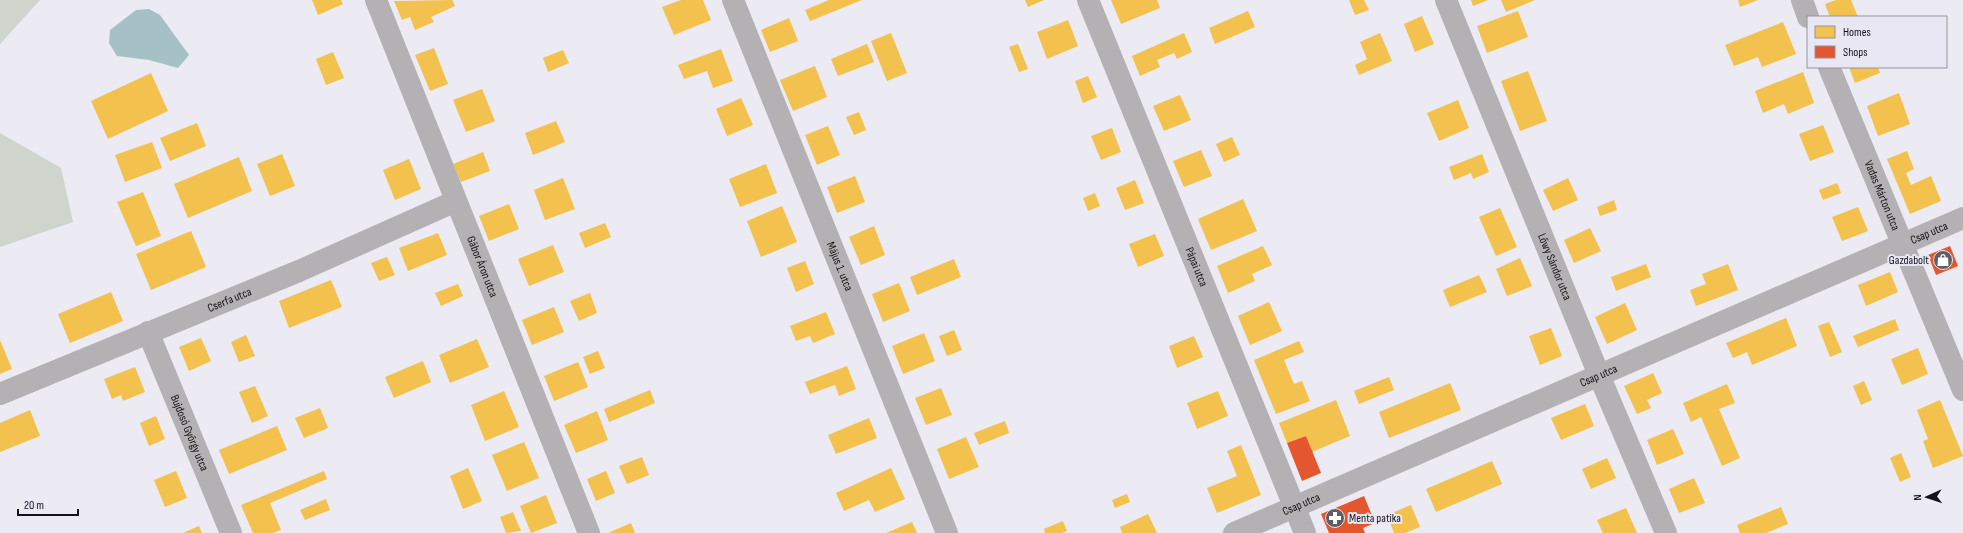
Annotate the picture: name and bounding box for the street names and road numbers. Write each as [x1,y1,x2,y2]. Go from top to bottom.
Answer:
street label: Vadas Márton utca [1861,158,1904,233]
street label: Csap utca [1908,218,1950,247]
street label: Lőwy Sándor utca [1534,231,1575,303]
street label: Gábor Áron utca [464,234,502,300]
street label: Május 1. utca [823,239,857,294]
street label: Pápai utca [1182,245,1211,289]
street label: Cserfa utca [205,284,254,315]
street label: Csap utca [1577,361,1620,390]
street label: Bujdosó György utca [167,392,212,474]
street label: Csap utca [1280,489,1322,519]

